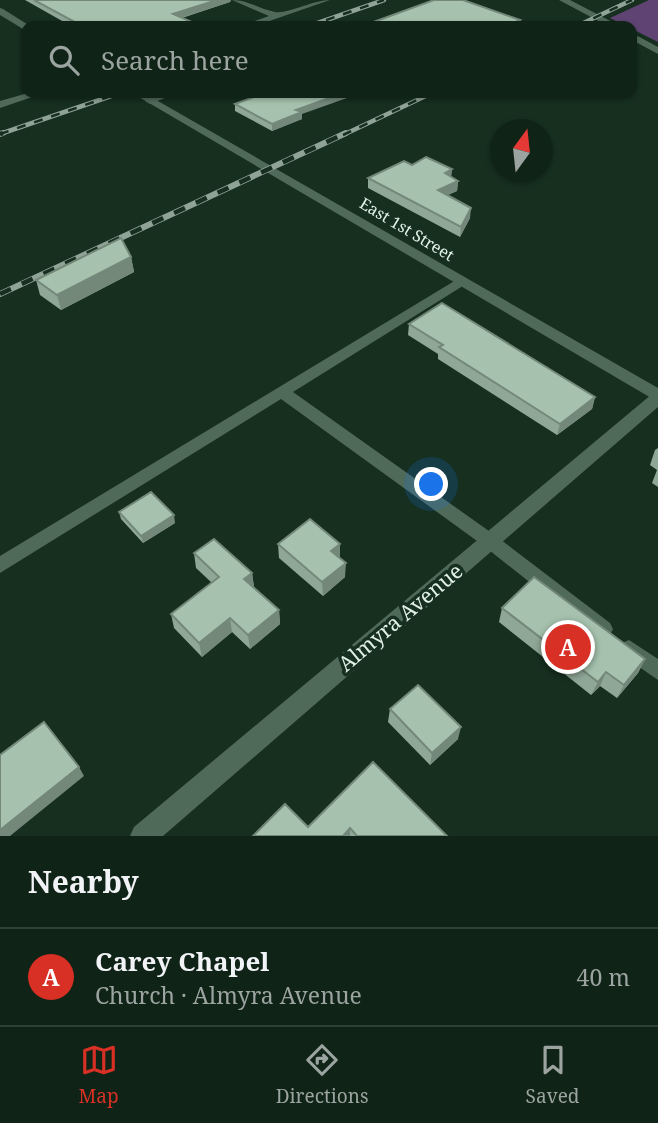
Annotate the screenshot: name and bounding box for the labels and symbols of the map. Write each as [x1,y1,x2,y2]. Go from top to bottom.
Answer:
north arrow [490,119,553,182]
street label: East 1st Street [356,192,459,266]
your location [414,467,448,501]
street label: Almyra Avenue [332,557,468,677]
pin: A [545,621,591,673]

